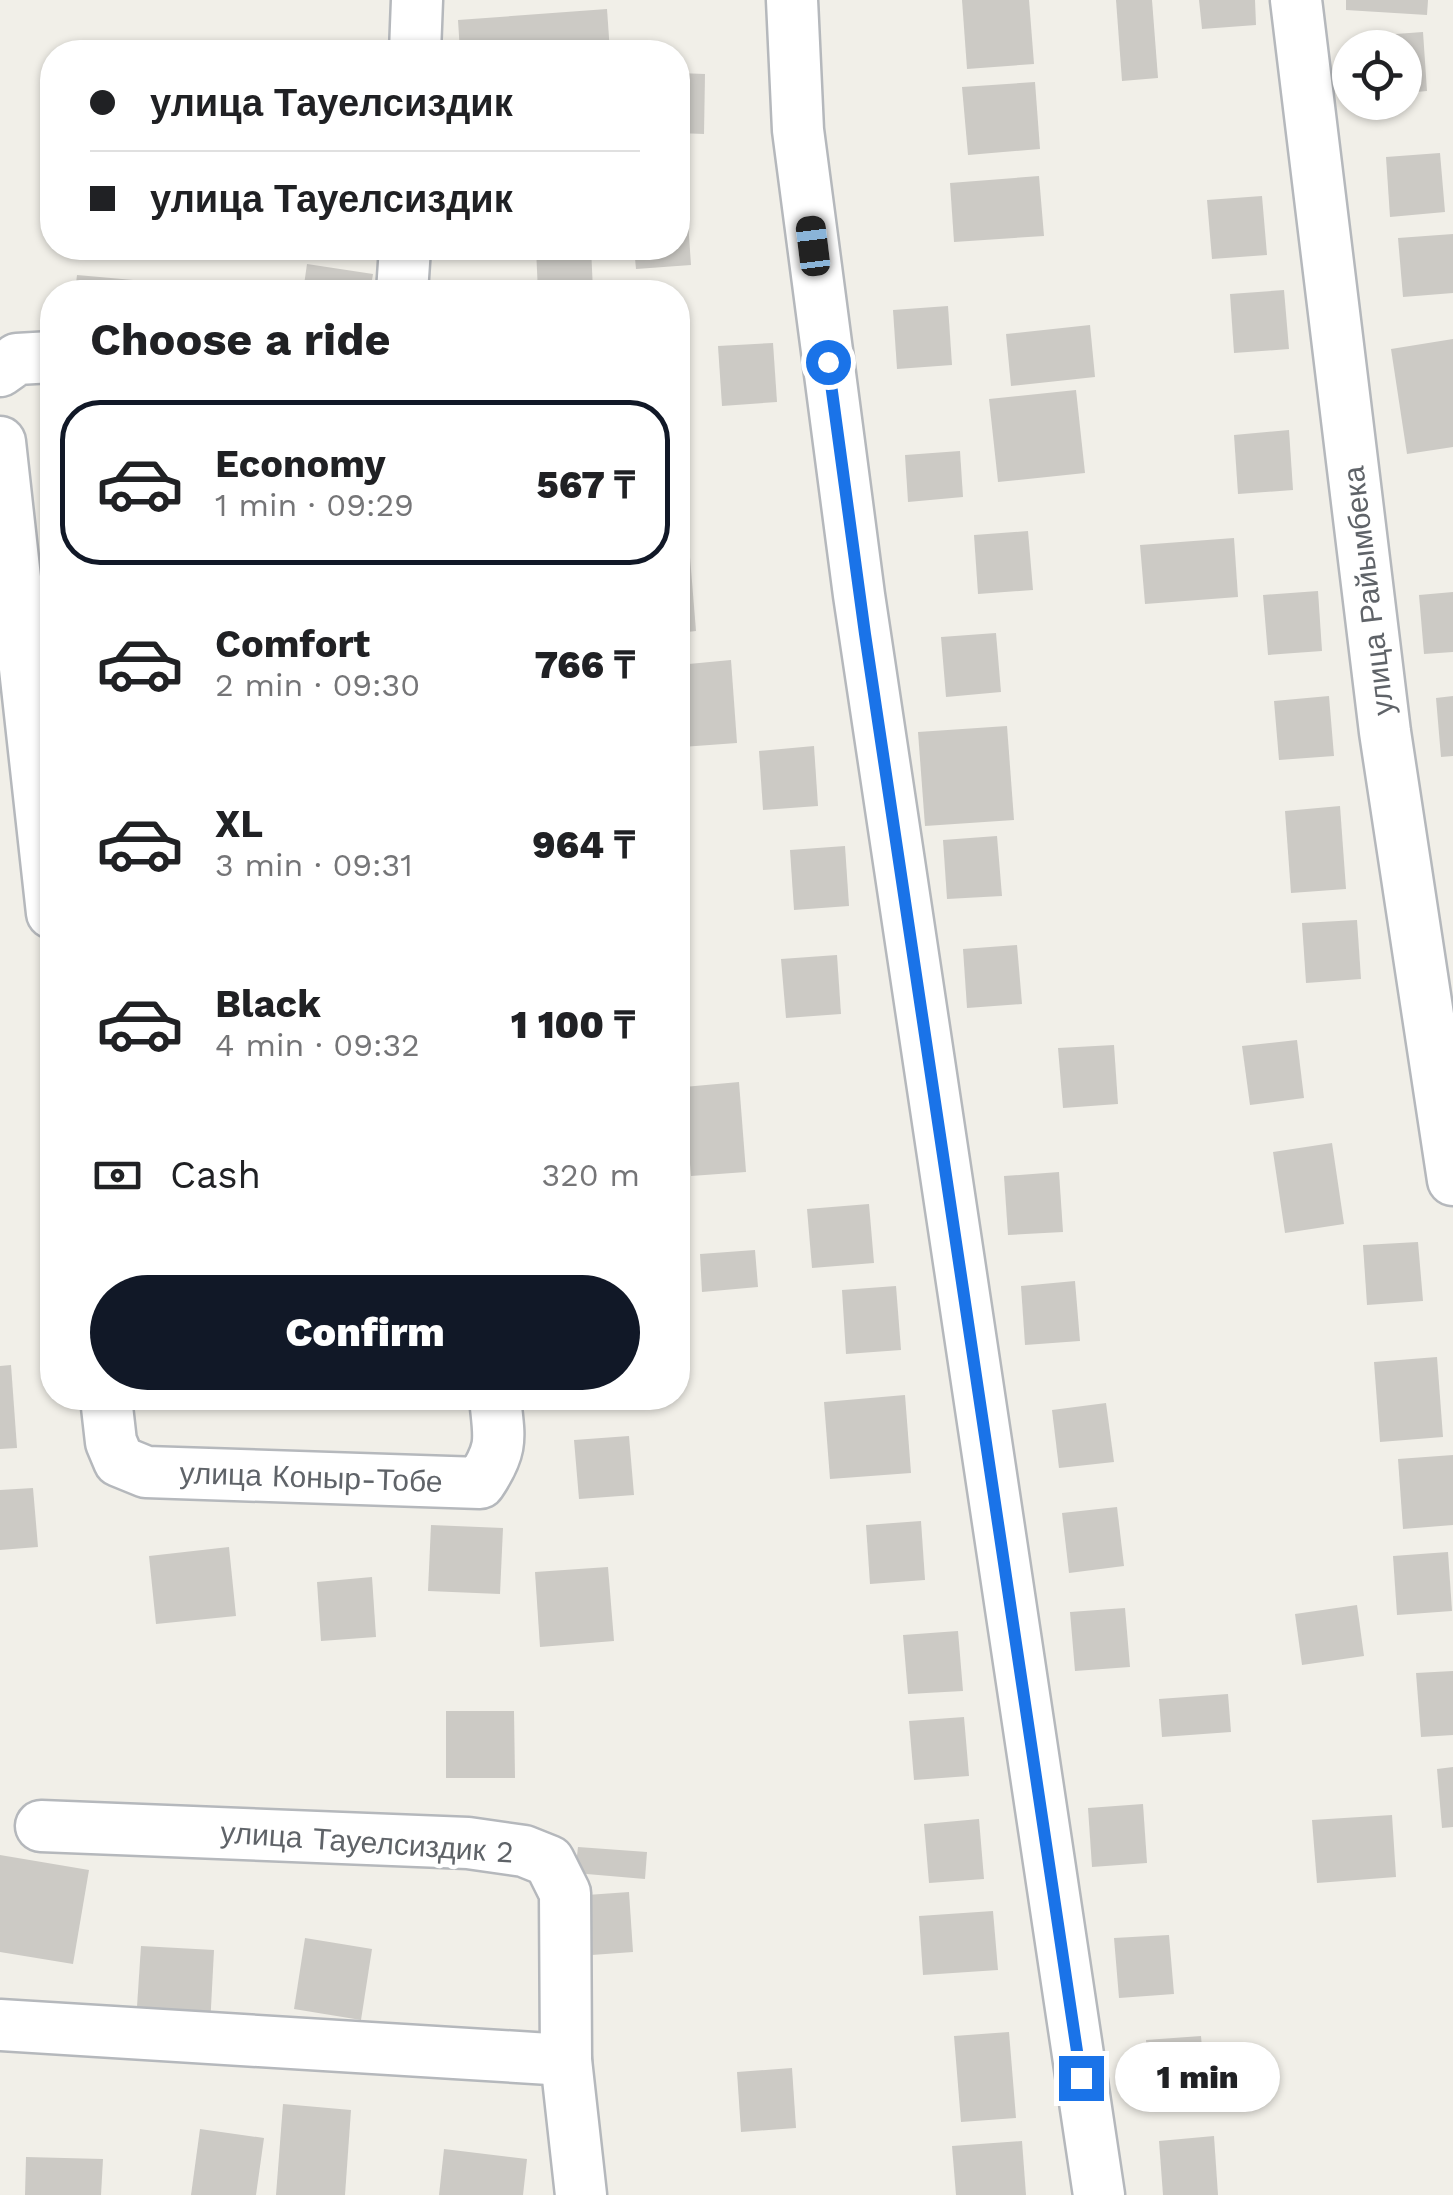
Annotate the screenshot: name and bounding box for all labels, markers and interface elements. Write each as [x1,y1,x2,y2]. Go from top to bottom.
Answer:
map controls [1332,30,1422,120]
button: locate [1332,30,1422,120]
text: улица Тауелсиздик [150,81,513,125]
text: улица Тауелсиздик [150,177,513,221]
car [794,214,832,278]
text: Choose a ride [90,313,390,366]
route start [806,340,851,385]
icon: car [95,438,185,528]
text: Economy [215,442,386,486]
text: 567 ₸ [537,463,635,507]
street label: улица Райымбека [1335,464,1401,718]
text: 1 min · 09:29 [215,486,414,524]
icon: car [95,618,185,708]
text: Comfort [215,622,370,666]
text: 766 ₸ [534,643,635,687]
text: 2 min · 09:30 [215,666,420,704]
icon: car [95,798,185,888]
text: XL [215,802,263,846]
text: 964 ₸ [532,823,635,867]
text: 3 min · 09:31 [215,846,413,884]
icon: car [95,978,185,1068]
text: Black [215,982,321,1026]
text: 1 100 ₸ [511,1003,635,1047]
text: 4 min · 09:32 [215,1026,420,1064]
icon: cash [90,1148,145,1203]
text: Cash [170,1153,261,1197]
text: 320 m [541,1156,640,1194]
button: Confirm [90,1275,640,1390]
street label: улица Коныр-Тобе [179,1455,443,1499]
street label: улица Тауелсиздик 2 [219,1814,515,1870]
callout: 1 min [1116,2043,1281,2113]
route end [1059,2056,1104,2101]
text: 1 min [1156,2058,1239,2096]

